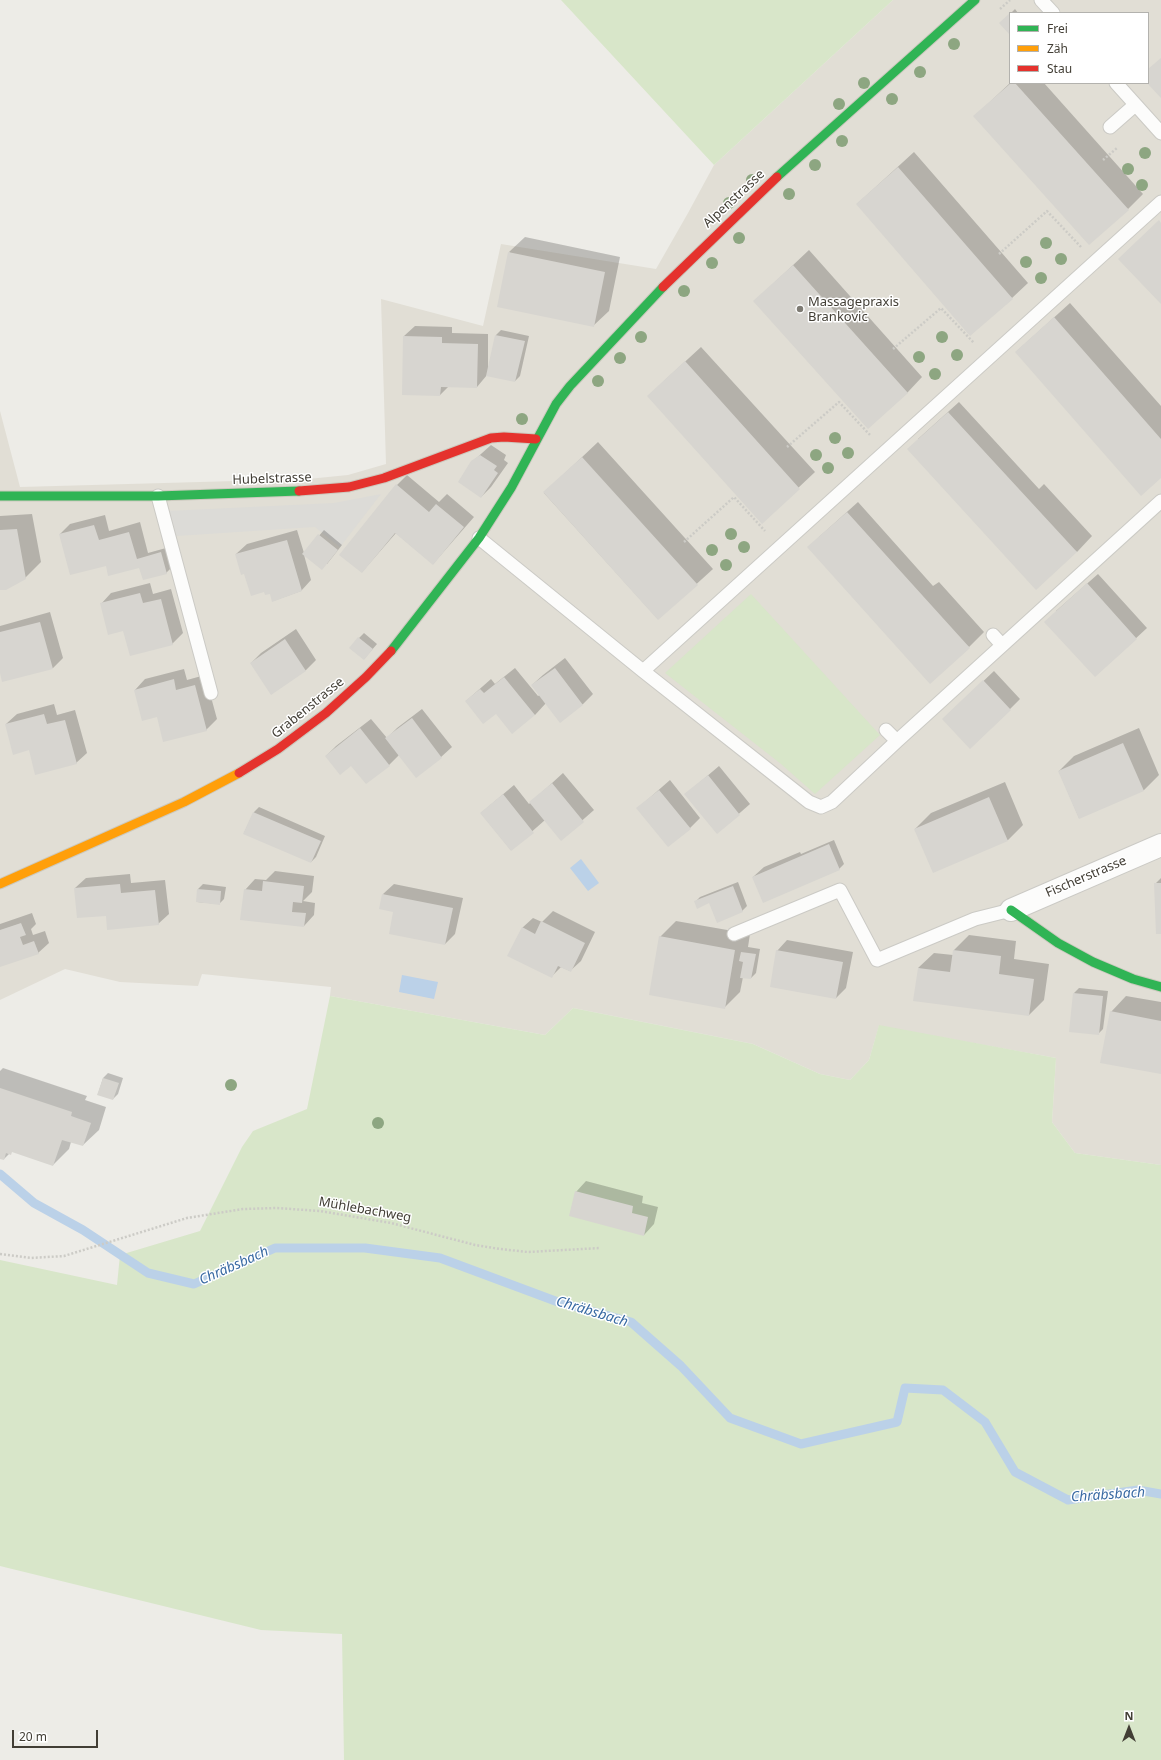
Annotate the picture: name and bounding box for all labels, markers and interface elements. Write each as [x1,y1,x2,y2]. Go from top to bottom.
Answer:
legend [1009,12,1149,84]
text: Frei [1047,20,1068,37]
text: Zäh [1047,40,1068,57]
text: Stau [1047,60,1072,77]
street label: Alpenstrasse [700,167,768,231]
place label: Massagepraxis Brankovic [808,294,899,325]
marker: Massagepraxis Brankovic [795,304,805,314]
street label: Hubelstrasse [232,470,312,488]
street label: Grabenstrasse [269,674,347,742]
street label: Fischerstrasse [1043,853,1129,901]
street label: Mühlebachweg [318,1194,412,1226]
water label: Chräbsbach [197,1243,271,1289]
water label: Chräbsbach [554,1293,630,1331]
water label: Chräbsbach [1070,1484,1146,1506]
north arrow [1109,1708,1149,1748]
text: N [1125,1708,1133,1723]
scale bar [14,1722,100,1748]
text: 20 m [19,1728,47,1745]

